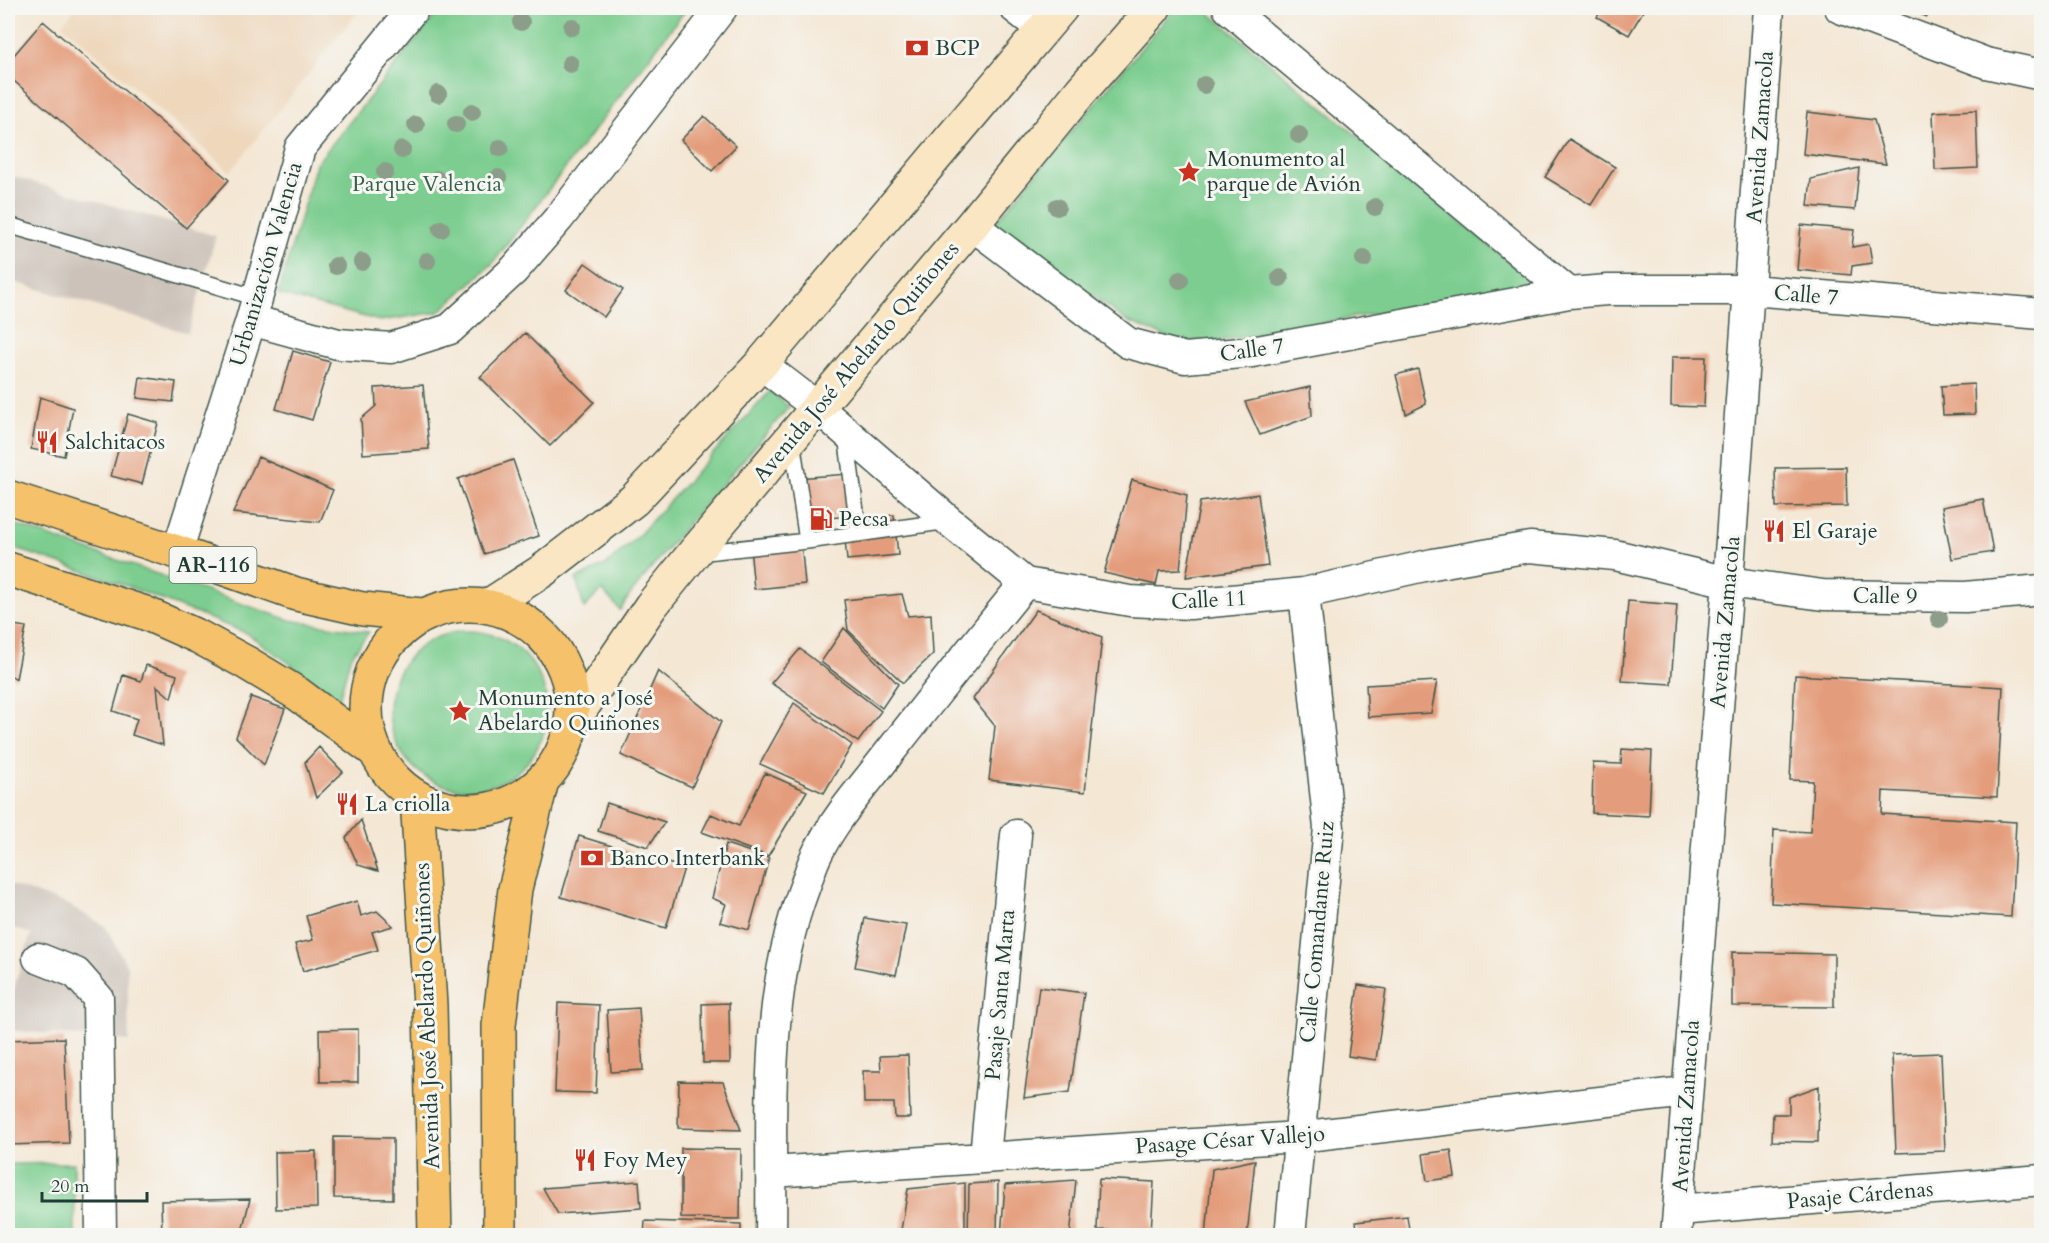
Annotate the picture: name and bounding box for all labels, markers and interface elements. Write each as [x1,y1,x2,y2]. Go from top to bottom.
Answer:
place label: BCP [935,33,980,63]
bank icon: BCP [904,35,930,61]
street label: Avenida Zamacola [1739,49,1781,224]
place label: Monumento al parque de Avión [1207,144,1361,199]
street label: Urbanización Valencia [222,158,310,370]
place icon: Monumento al parque de Avión [1176,159,1202,185]
park label: Parque Valencia [352,169,502,199]
street label: Avenida José Abelardo Quiñones [746,235,966,489]
street label: Calle 7 [1772,277,1840,313]
street label: Calle 7 [1218,331,1286,369]
place label: Salchitacos [65,427,165,457]
restaurant icon: Salchitacos [34,429,60,455]
place label: Pecsa [839,504,889,534]
fuel station icon: Pecsa [808,506,834,532]
place label: El Garaje [1792,516,1878,546]
restaurant icon: El Garaje [1761,518,1787,544]
street label: Avenida Zamacola [1703,534,1748,709]
road number: AR-116 [170,547,256,583]
street label: Calle 9 [1852,580,1918,612]
street label: Calle 11 [1170,583,1248,617]
place label: Monumento a José Abelardo Quiñones [478,683,660,738]
place icon: Monumento a José Abelardo Quiñones [447,698,473,724]
place label: La criolla [365,789,451,819]
restaurant icon: La criolla [334,791,360,817]
street label: Calle Comandante Ruiz [1292,820,1342,1044]
place label: Banco Interbank [610,843,766,873]
bank icon: Banco Interbank [579,845,605,871]
street label: Avenida José Abelardo Quiñones [407,862,447,1170]
street label: Pasaje Santa Marta [978,908,1022,1082]
street label: Avenida Zamacola [1665,1018,1707,1193]
street label: Pasage César Vallejo [1134,1118,1326,1162]
place label: Foy Mey [603,1145,688,1175]
restaurant icon: Foy Mey [572,1147,598,1173]
scale bar [42,1165,147,1203]
text: 20 m [51,1174,90,1199]
street label: Pasaje Cárdenas [1786,1174,1934,1216]

